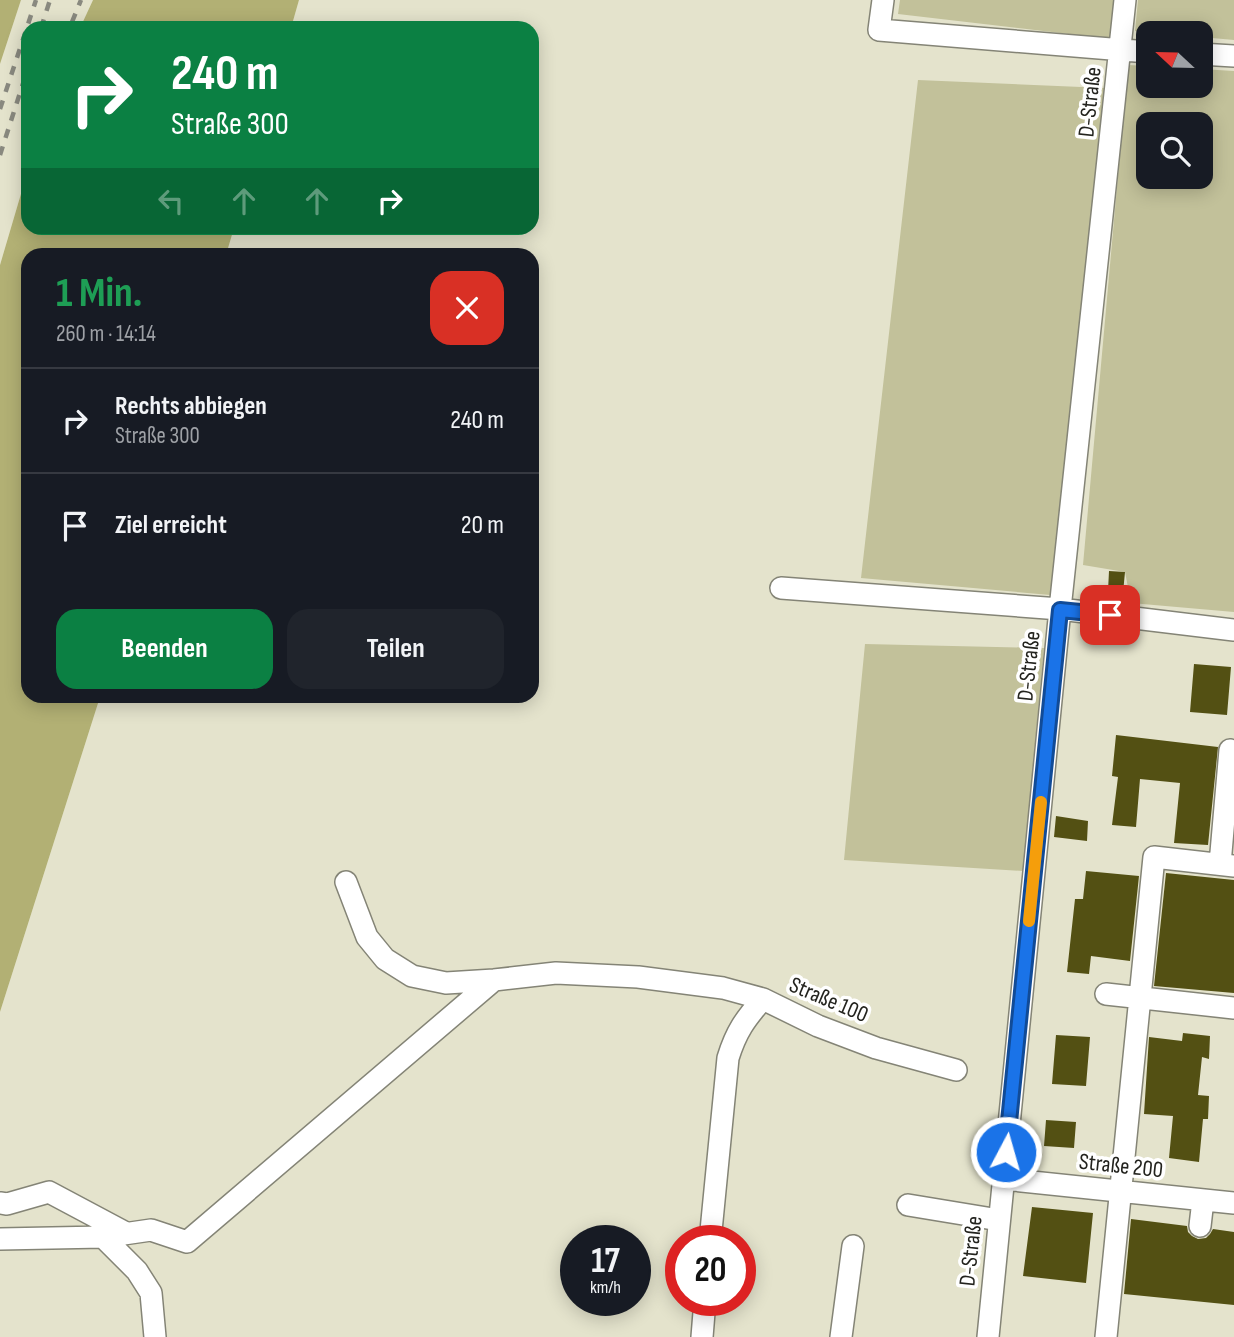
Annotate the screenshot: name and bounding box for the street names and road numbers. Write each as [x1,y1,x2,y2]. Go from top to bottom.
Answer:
street label: D-Straße [1072,66,1108,139]
street label: D-Straße [1011,630,1047,703]
street label: Straße 100 [785,971,872,1029]
street label: Straße 200 [1077,1148,1164,1184]
street label: D-Straße [953,1215,989,1288]

